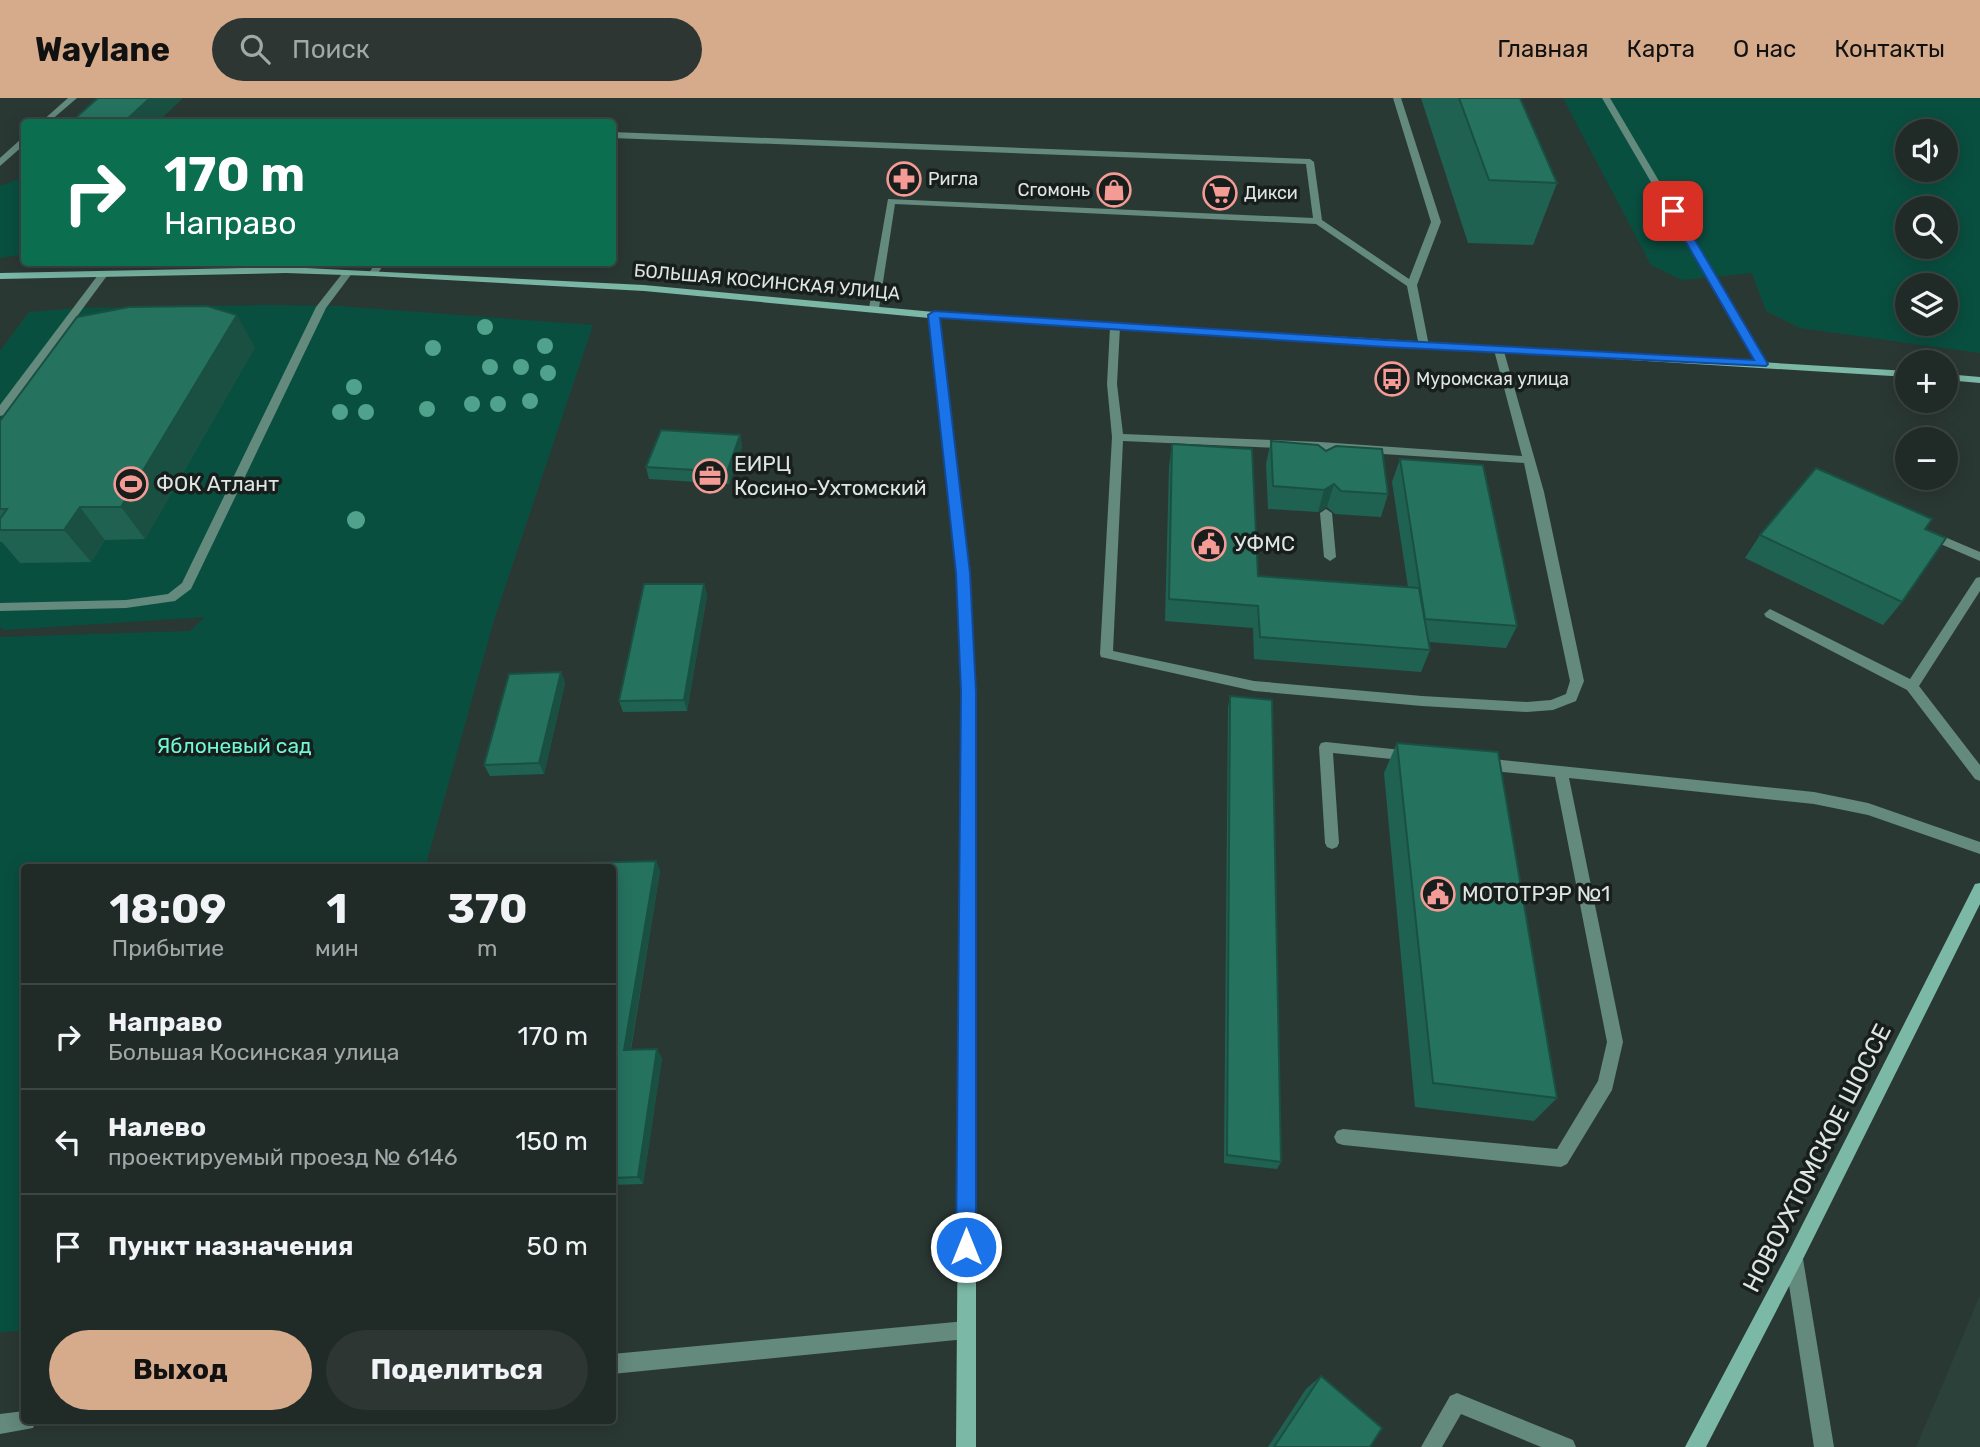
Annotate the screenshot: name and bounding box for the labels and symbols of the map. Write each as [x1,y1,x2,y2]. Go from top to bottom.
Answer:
pharmacy icon: Ригла [885,160,923,198]
place label: Ригла [928,168,978,190]
shop icon: Сгомонь [1095,171,1133,209]
supermarket icon: Дикси [1201,174,1239,212]
place label: Сгомонь [1018,179,1090,201]
pin [1643,181,1703,241]
place label: Дикси [1244,182,1298,204]
street label: БОЛЬШАЯ КОСИНСКАЯ УЛИЦА [633,259,901,305]
bus stop icon: Муромская улица [1373,360,1411,398]
place label: Муромская улица [1416,368,1569,390]
place label: ЕИРЦ Косино-Ухтомский [734,451,927,500]
office icon: ЕИРЦ Косино-Ухтомский [691,457,729,495]
sports icon: ФОК Атлант [112,465,150,503]
place label: ФОК Атлант [156,471,279,496]
public building icon: УФМС [1190,525,1228,563]
place label: УФМС [1234,531,1295,556]
park label: Яблоневый сад [156,733,312,758]
public building icon: МОТОТРЭР №1 [1419,875,1457,913]
place label: МОТОТРЭР №1 [1462,881,1610,906]
street label: НОВОУХТОМСКОЕ ШОССЕ [1737,1019,1897,1297]
position arrow [929,1210,1003,1284]

